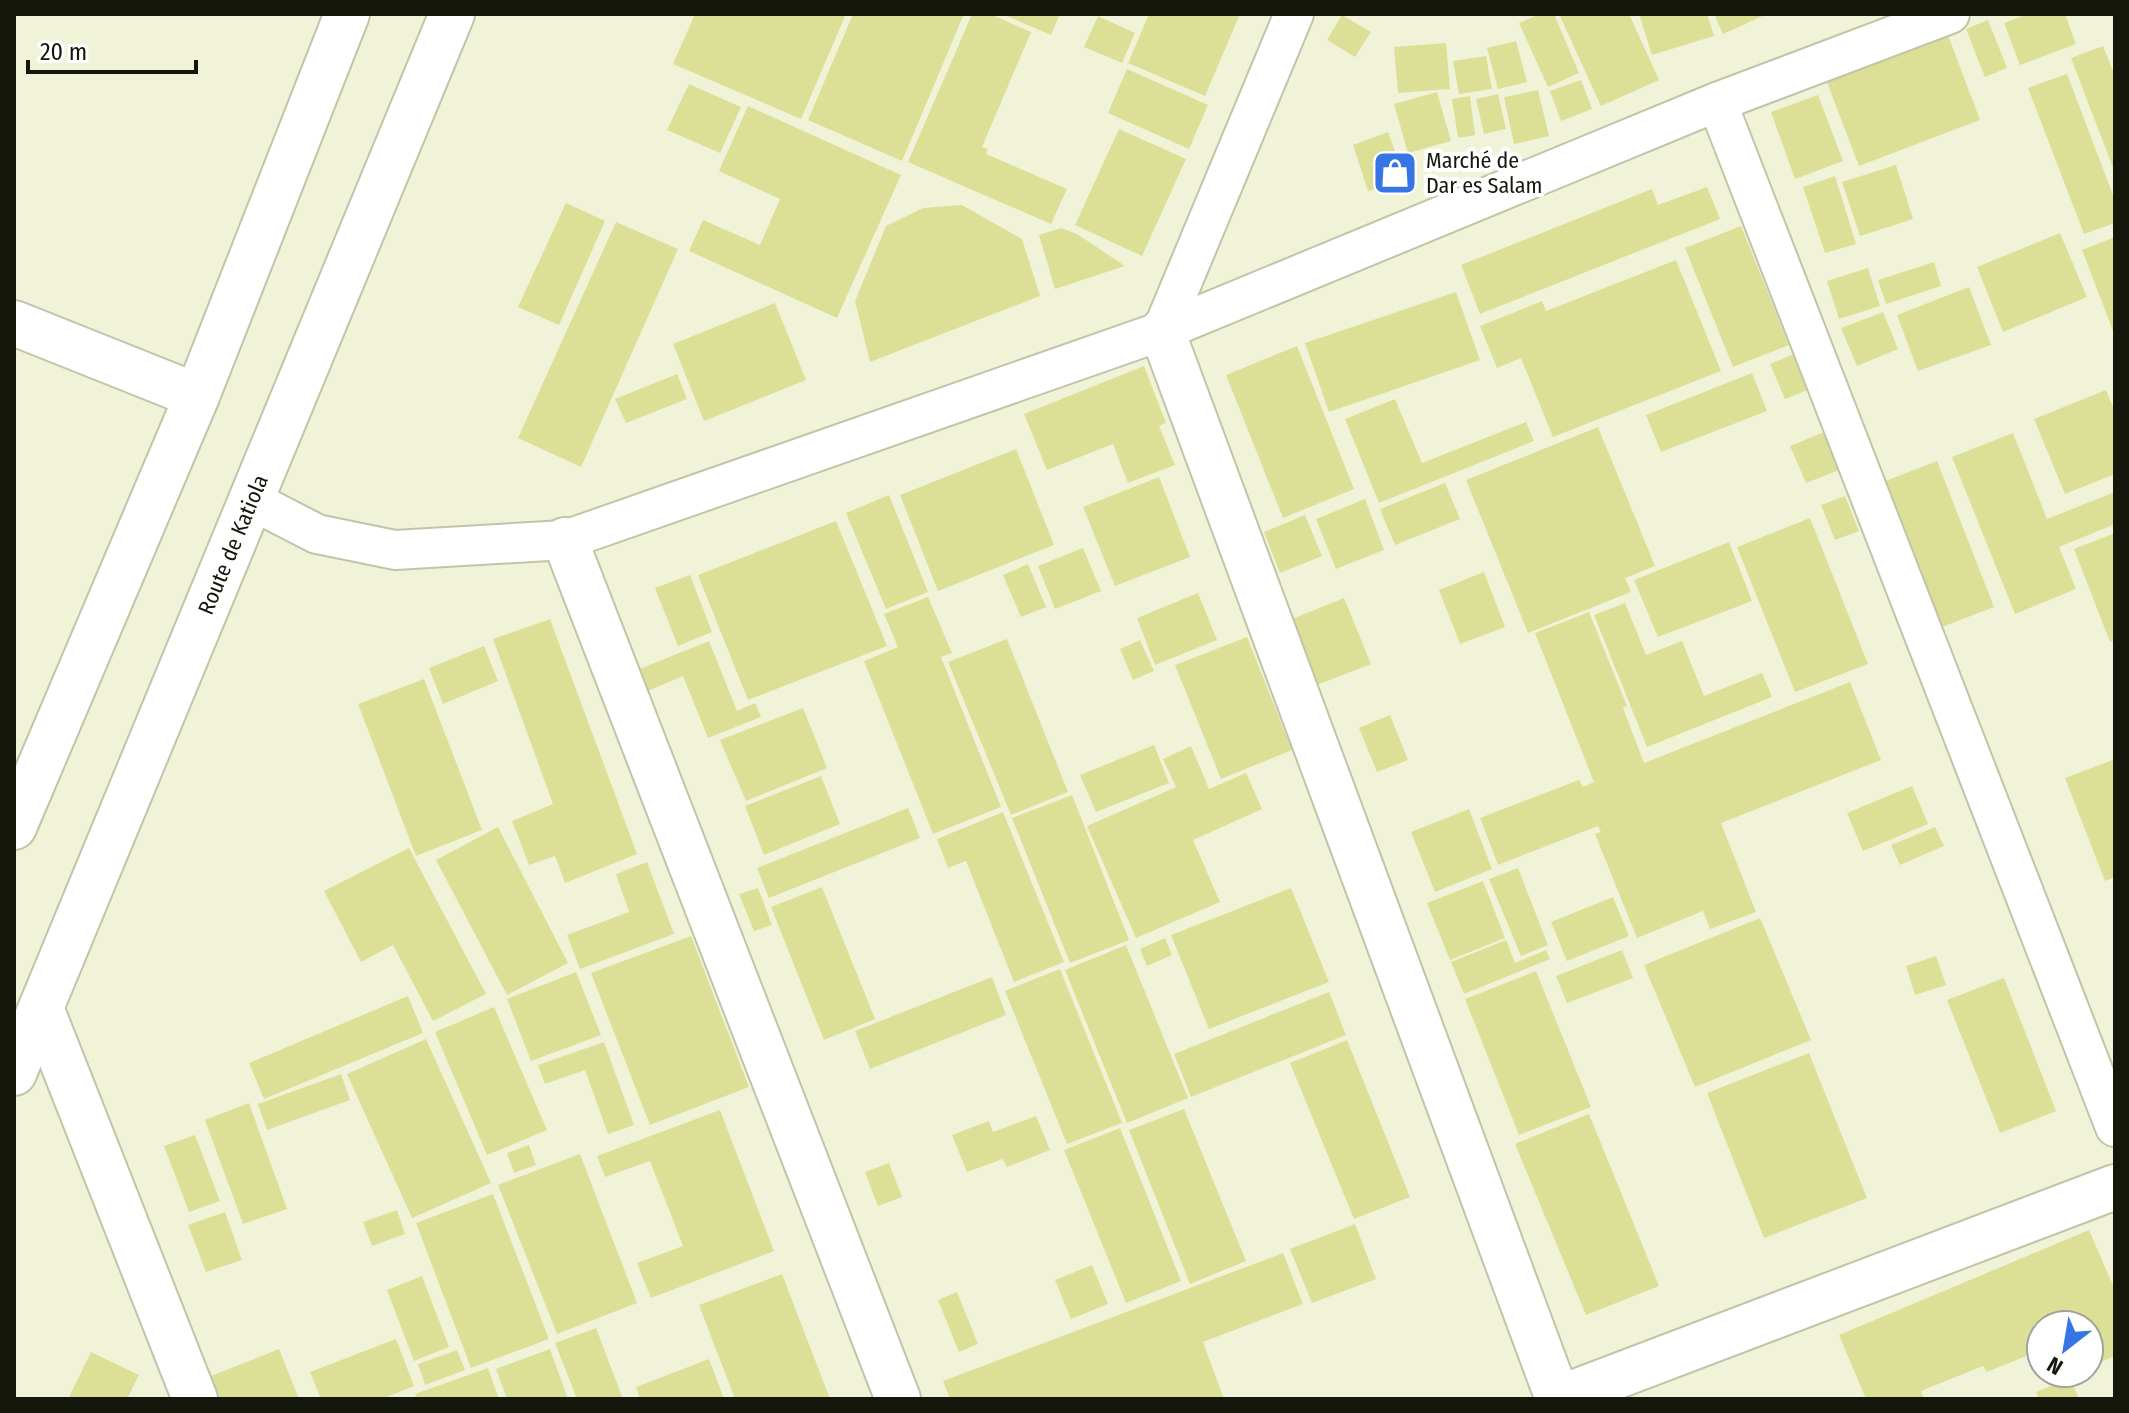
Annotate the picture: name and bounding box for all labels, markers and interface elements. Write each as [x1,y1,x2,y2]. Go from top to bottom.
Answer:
scale bar [28,24,196,74]
text: 20 m [40,38,87,66]
place label: Marché de Dar es Salam [1426,147,1543,199]
shop icon: Marché de Dar es Salam [1371,149,1419,197]
street label: Route de Katiola [192,471,273,618]
north arrow [2025,1309,2105,1389]
text: N [2042,1351,2068,1381]

